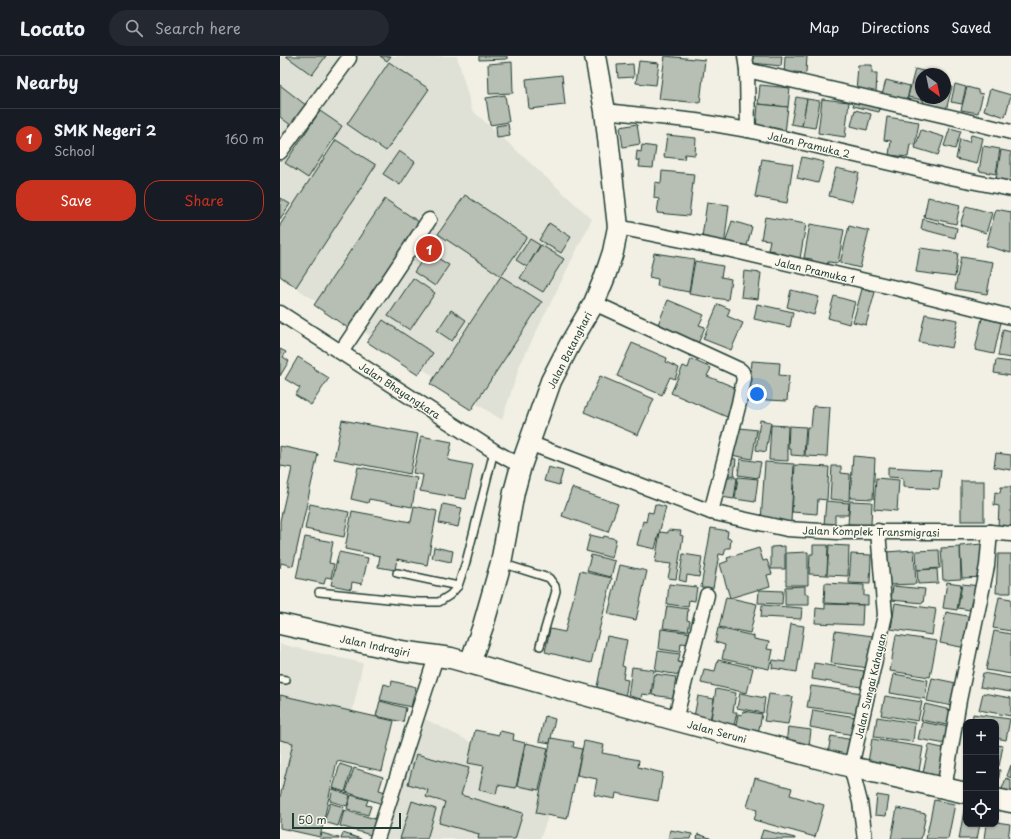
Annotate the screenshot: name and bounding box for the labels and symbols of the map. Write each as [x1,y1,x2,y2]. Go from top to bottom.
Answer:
north arrow [915,68,951,104]
street label: Jalan Pramuka 2 [766,127,852,161]
pin: 1 [416,234,442,264]
street label: Jalan Pramuka 1 [774,254,856,286]
street label: Jalan Batanghari [543,309,595,391]
street label: Jalan Bhayangkara [356,358,444,422]
your location [747,384,767,404]
street label: Jalan Komplek Transmigrasi [802,522,940,540]
street label: Jalan Indragiri [339,630,412,660]
street label: Jalan Sungai Kahayan [851,632,889,740]
street label: Jalan Seruni [686,716,749,746]
scale bar [292,811,401,830]

